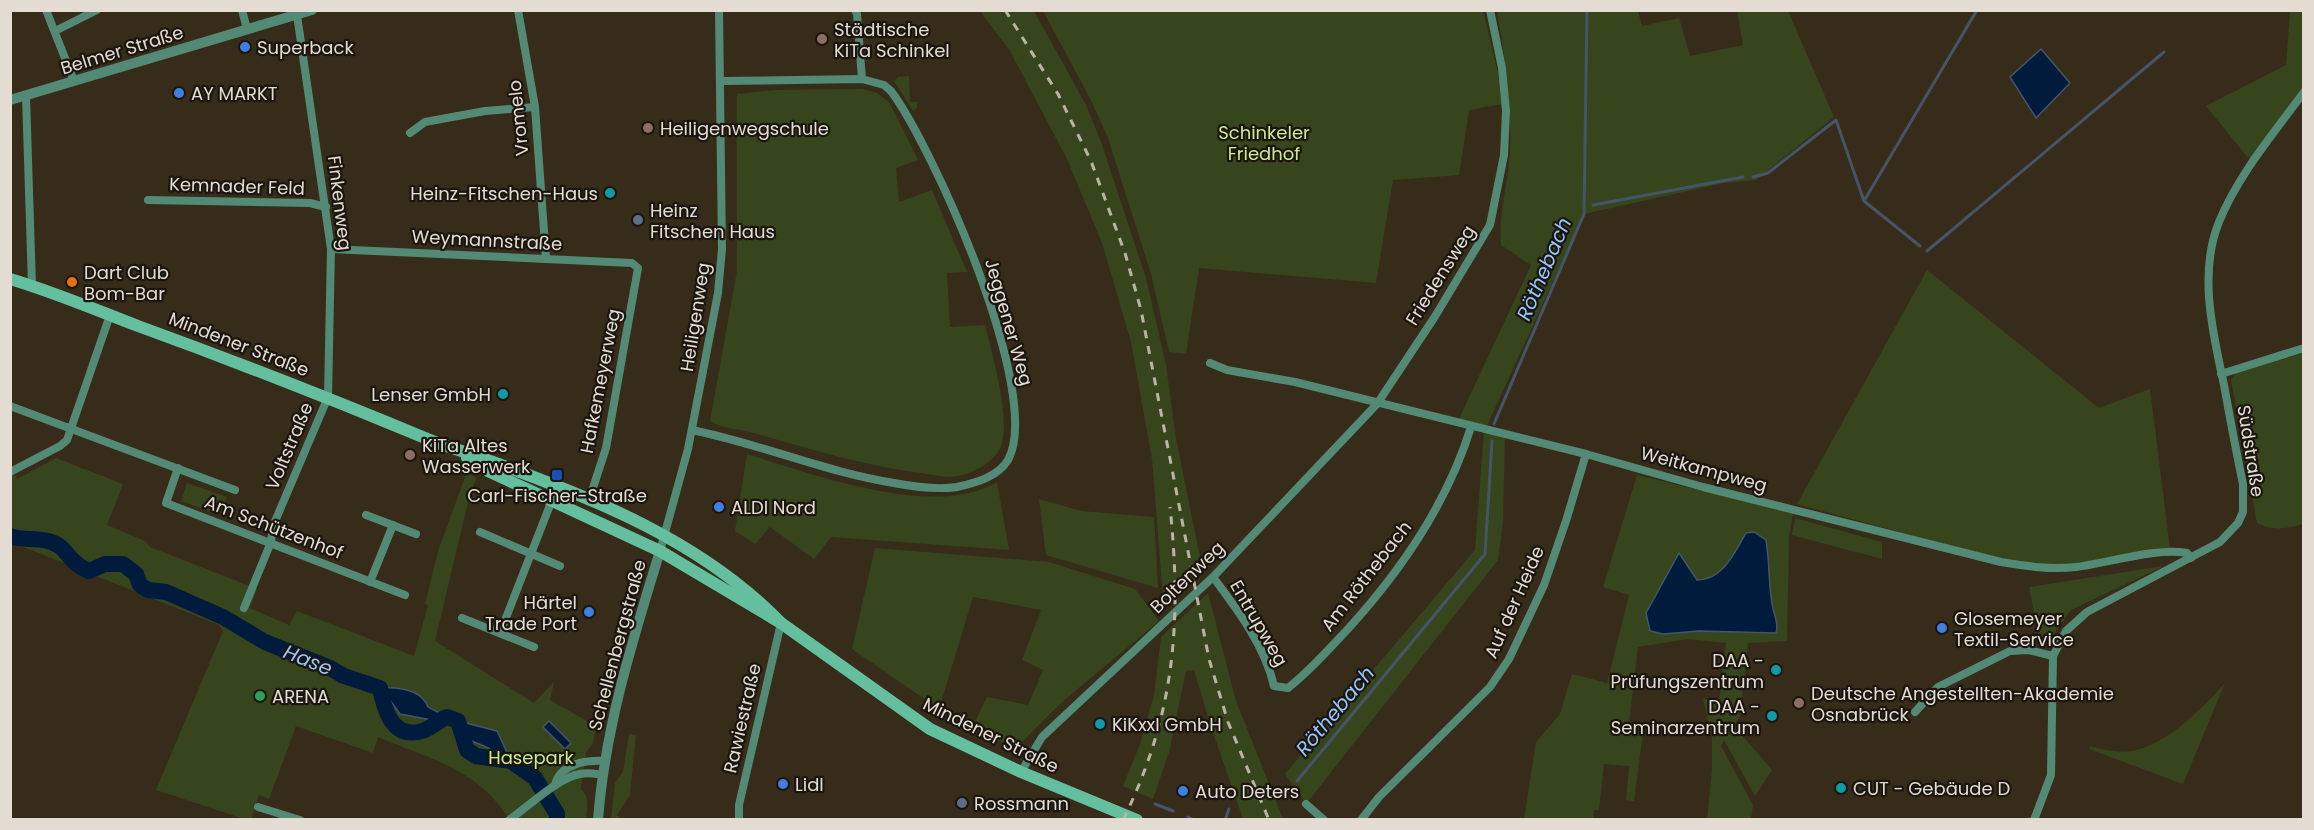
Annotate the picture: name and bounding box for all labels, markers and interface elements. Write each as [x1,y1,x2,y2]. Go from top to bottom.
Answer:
place label: Städtische KiTa Schinkel [834,17,950,63]
street label: Belmer Straße [57,19,187,81]
marker: Städtische KiTa Schinkel [815,32,829,46]
place label: Superback [257,35,354,60]
marker: Superback [238,40,252,54]
street label: Vromelo [502,79,534,157]
place label: AY MARKT [191,81,278,106]
marker: AY MARKT [172,86,186,100]
place label: Heiligenwegschule [660,116,829,141]
park label: Schinkeler Friedhof [1218,120,1310,166]
marker: Heiligenwegschule [641,121,655,135]
street label: Finkenweg [322,154,358,252]
street label: Kemnader Feld [169,171,305,201]
place label: Heinz-Fitschen-Haus [410,181,598,206]
marker: Heinz-Fitschen-Haus [603,186,617,200]
place label: Heinz Fitschen Haus [650,198,775,244]
marker: Heinz Fitschen Haus [631,213,645,227]
water label: Röthebach [1510,213,1578,325]
street label: Friedensweg [1399,220,1481,330]
street label: Weymannstraße [411,224,563,256]
street label: Jeggener Weg [979,255,1039,389]
place label: Dart Club Bom-Bar [84,260,169,306]
street label: Heiligenweg [674,261,716,373]
marker: Dart Club Bom-Bar [65,275,79,289]
street label: Mindener Straße [165,306,313,382]
street label: Hafkemeyerweg [574,307,626,455]
place label: Lenser GmbH [371,382,491,407]
marker: Lenser GmbH [496,387,510,401]
street label: Voltstraße [259,398,319,494]
street label: Südstraße [2231,403,2271,499]
place label: KiTa Altes Wasserwerk [422,433,531,479]
street label: Weitkampweg [1638,440,1770,498]
marker: KiTa Altes Wasserwerk [403,448,417,462]
marker: Carl-Fischer-Straße [550,468,564,482]
place label: Carl-Fischer-Straße [467,483,647,508]
street label: Am Schützenhof [201,489,347,565]
place label: ALDI Nord [731,495,816,520]
marker: ALDI Nord [712,500,726,514]
street label: Am Röthebach [1315,516,1417,636]
street label: Boltenweg [1144,535,1230,619]
street label: Auf der Heide [1478,542,1550,662]
street label: Schellenbergstraße [582,557,652,733]
street label: Entrupweg [1224,575,1294,671]
place label: Härtel Trade Port [485,590,577,636]
marker: Härtel Trade Port [582,605,596,619]
place label: Glosemeyer Textil-Service [1954,606,2074,652]
marker: Glosemeyer Textil-Service [1935,621,1949,635]
water label: Hase [279,638,337,682]
place label: DAA - Prüfungszentrum [1611,648,1764,694]
water label: Röthebach [1289,660,1381,762]
street label: Rawiestraße [717,661,767,775]
marker: DAA - Prüfungszentrum [1769,663,1783,677]
place label: Deutsche Angestellten-Akademie Osnabrück [1811,681,2114,727]
place label: ARENA [272,684,329,709]
marker: ARENA [253,689,267,703]
street label: Mindener Straße [919,691,1063,779]
place label: DAA - Seminarzentrum [1611,694,1760,740]
marker: Deutsche Angestellten-Akademie Osnabrück [1792,696,1806,710]
marker: DAA - Seminarzentrum [1765,709,1779,723]
place label: KiKxxl GmbH [1112,712,1222,737]
marker: KiKxxl GmbH [1093,717,1107,731]
park label: Hasepark [488,745,574,770]
place label: Lidl [795,772,824,797]
place label: CUT - Gebäude D [1853,776,2010,801]
marker: Lidl [776,777,790,791]
place label: Auto Deters [1195,779,1299,804]
marker: CUT - Gebäude D [1834,781,1848,795]
marker: Auto Deters [1176,784,1190,798]
place label: Rossmann [974,791,1069,816]
marker: Rossmann [955,796,969,810]

